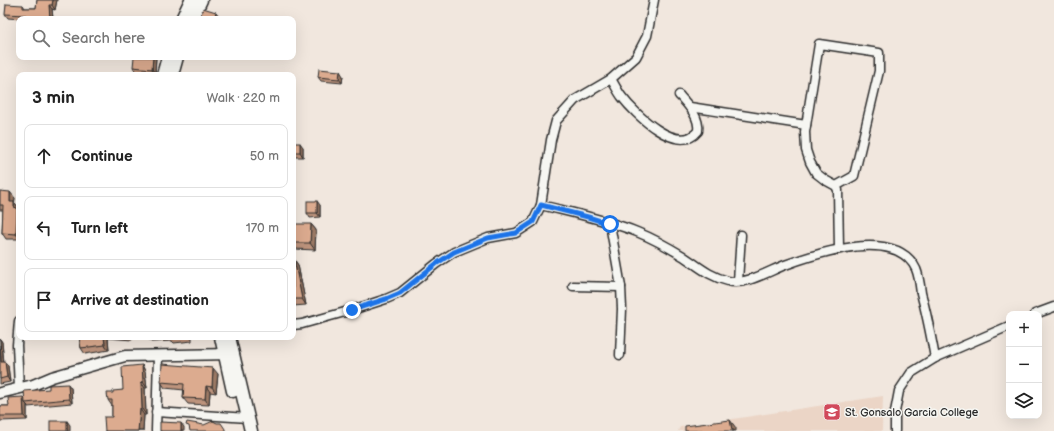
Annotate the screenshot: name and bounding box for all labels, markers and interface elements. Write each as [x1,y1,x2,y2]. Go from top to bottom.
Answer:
search box [16,16,296,60]
icon: search [30,27,52,49]
text: Search here [62,29,145,48]
text: 3 min [32,88,75,108]
text: Walk · 220 m [207,90,280,106]
icon: ahead [33,145,55,167]
text: Continue [71,147,133,166]
text: 50 m [250,148,279,164]
route start [601,215,619,233]
icon: left [33,217,55,239]
text: Turn left [71,219,128,238]
text: 170 m [246,220,279,236]
icon: arrive [33,289,55,311]
text: Arrive at destination [71,291,209,310]
route end [343,301,361,319]
map controls [1006,311,1042,419]
button: + [1006,311,1042,347]
button: − [1006,347,1042,383]
button: layers [1006,383,1042,419]
school or university icon: St. Gonsalo Garcia College [822,402,842,422]
place label: St. Gonsalo Garcia College [845,406,979,419]

